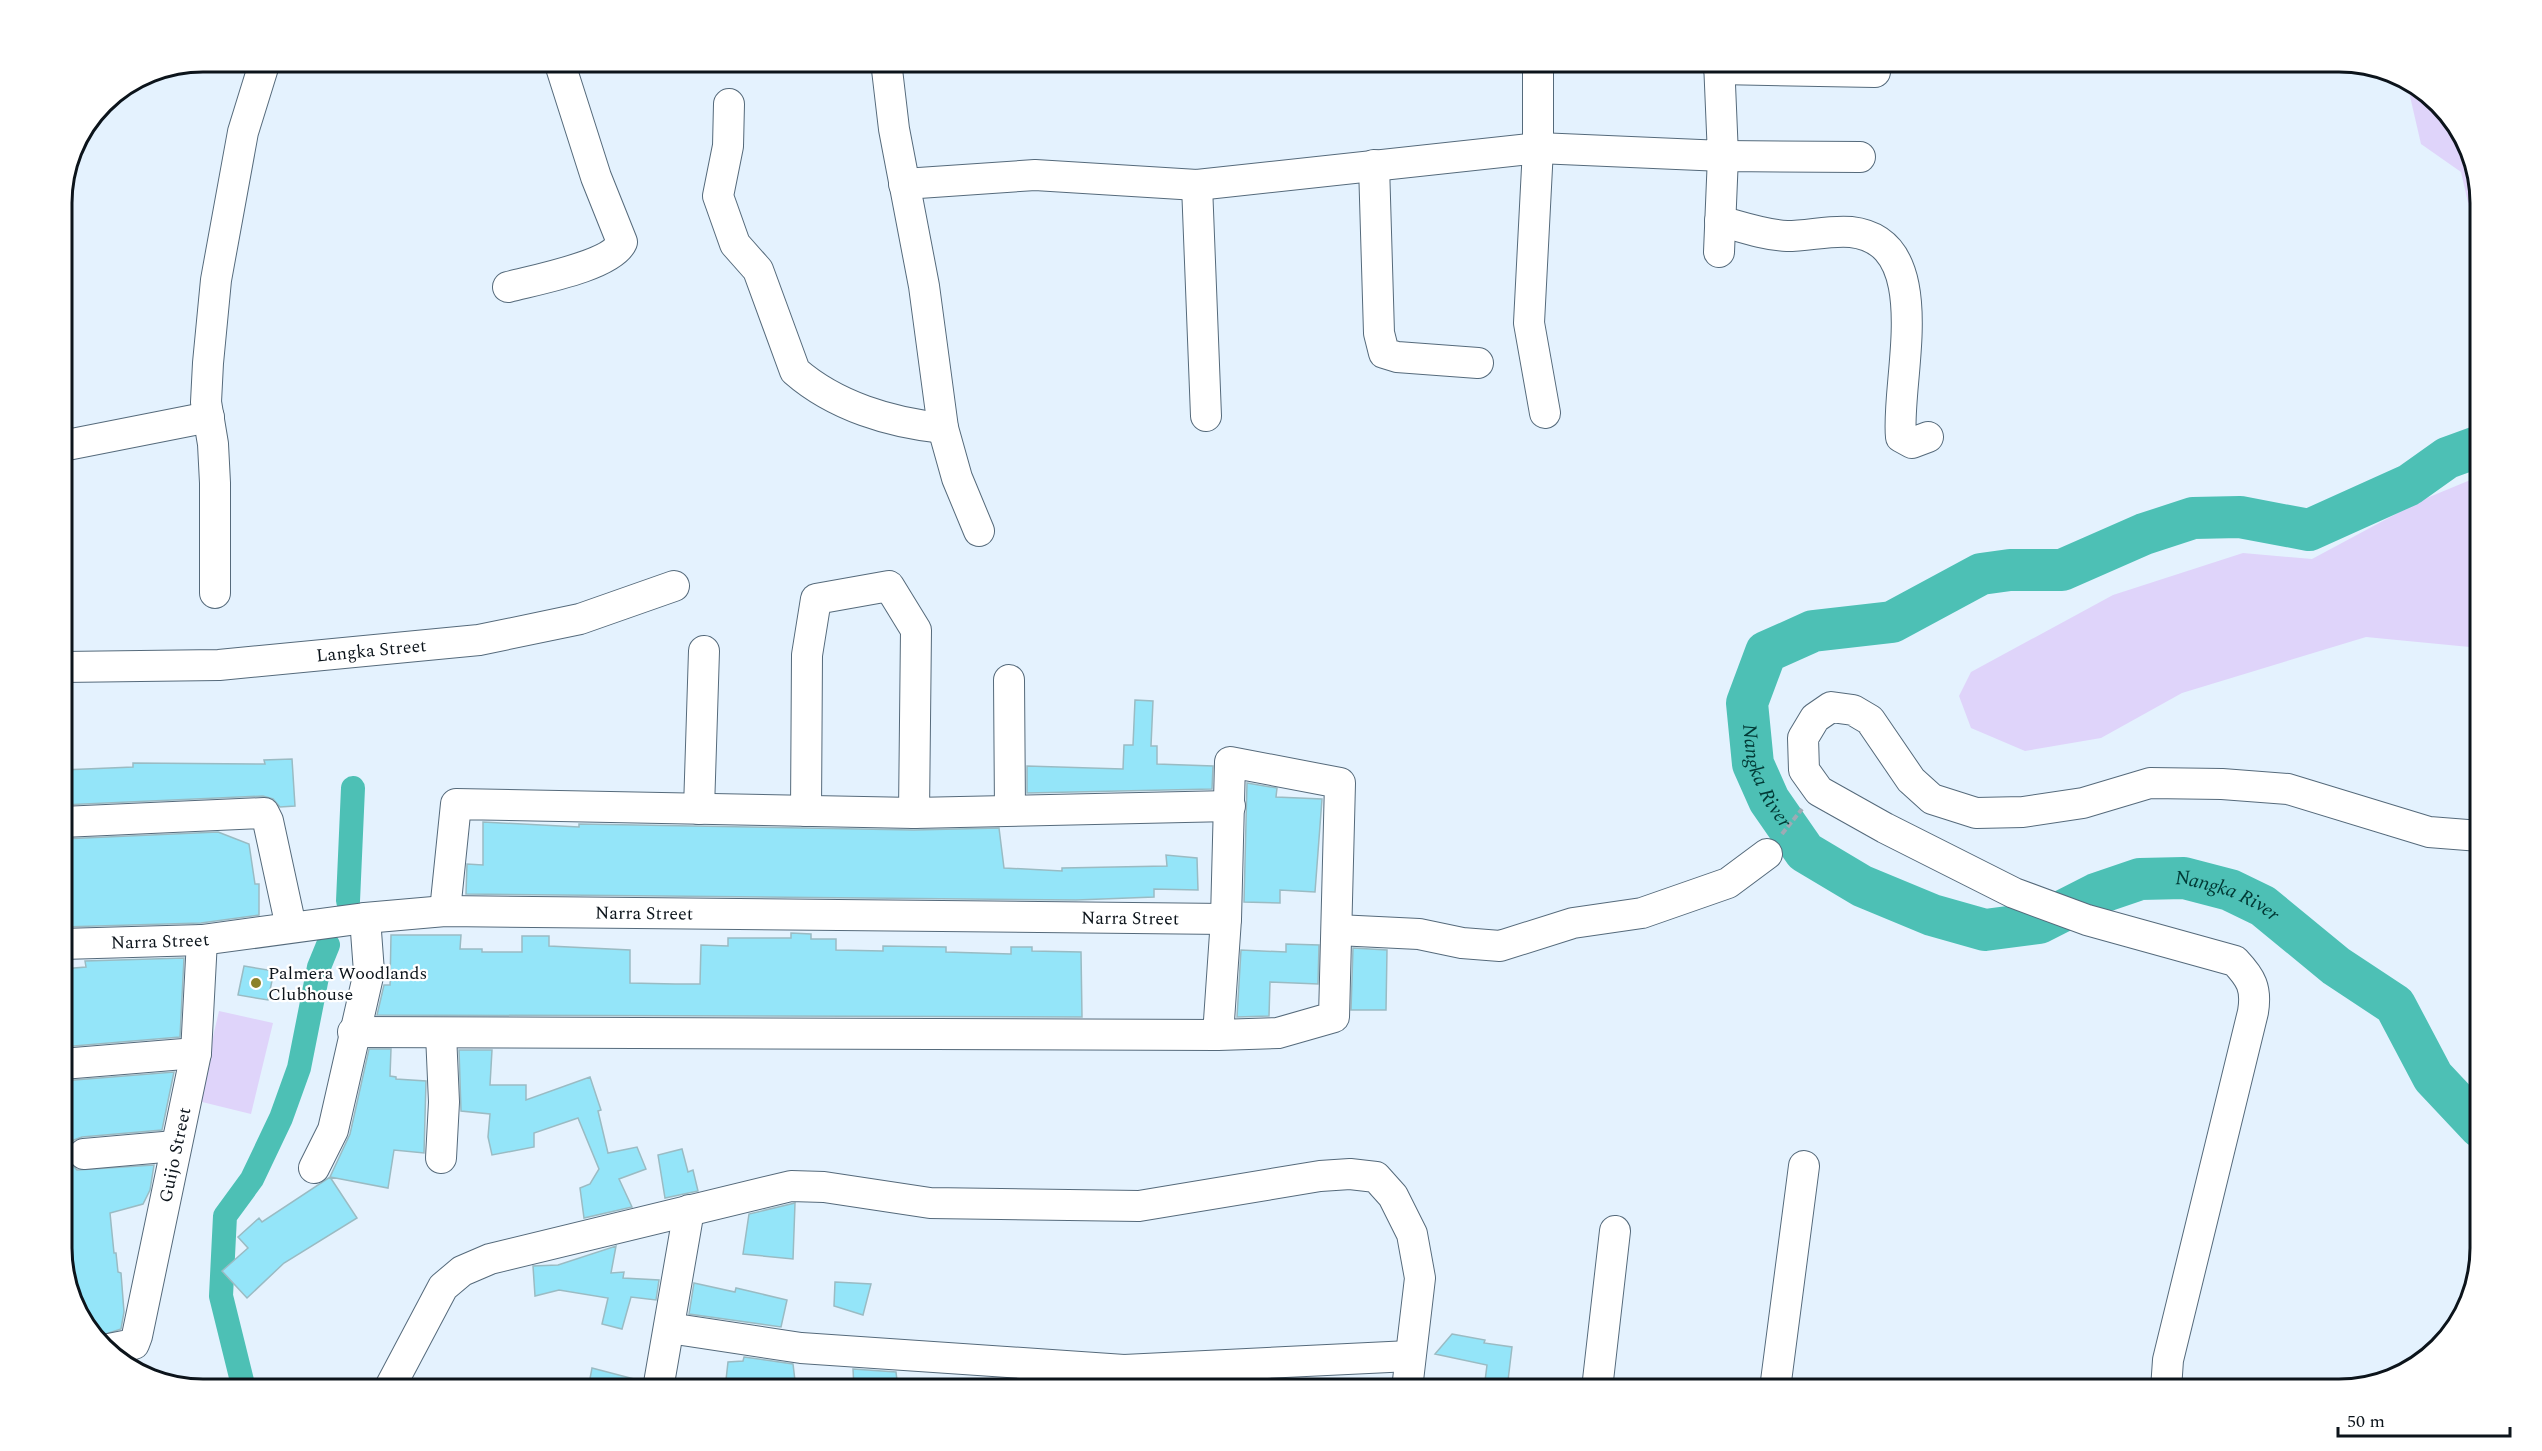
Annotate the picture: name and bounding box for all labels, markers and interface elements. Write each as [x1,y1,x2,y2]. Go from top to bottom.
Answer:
street label: Langka Street [315,632,428,669]
water label: Nangka River [1734,723,1800,835]
water label: Nangka River [2175,863,2287,929]
street label: Narra Street [595,899,693,927]
street label: Narra Street [1081,904,1179,932]
street label: Narra Street [111,926,211,956]
place label: Palmera Woodlands Clubhouse [268,960,427,1008]
marker: Palmera Woodlands Clubhouse [249,976,263,990]
street label: Guijo Street [152,1105,198,1205]
scale bar [2338,1400,2510,1438]
text: 50 m [2347,1408,2385,1435]

